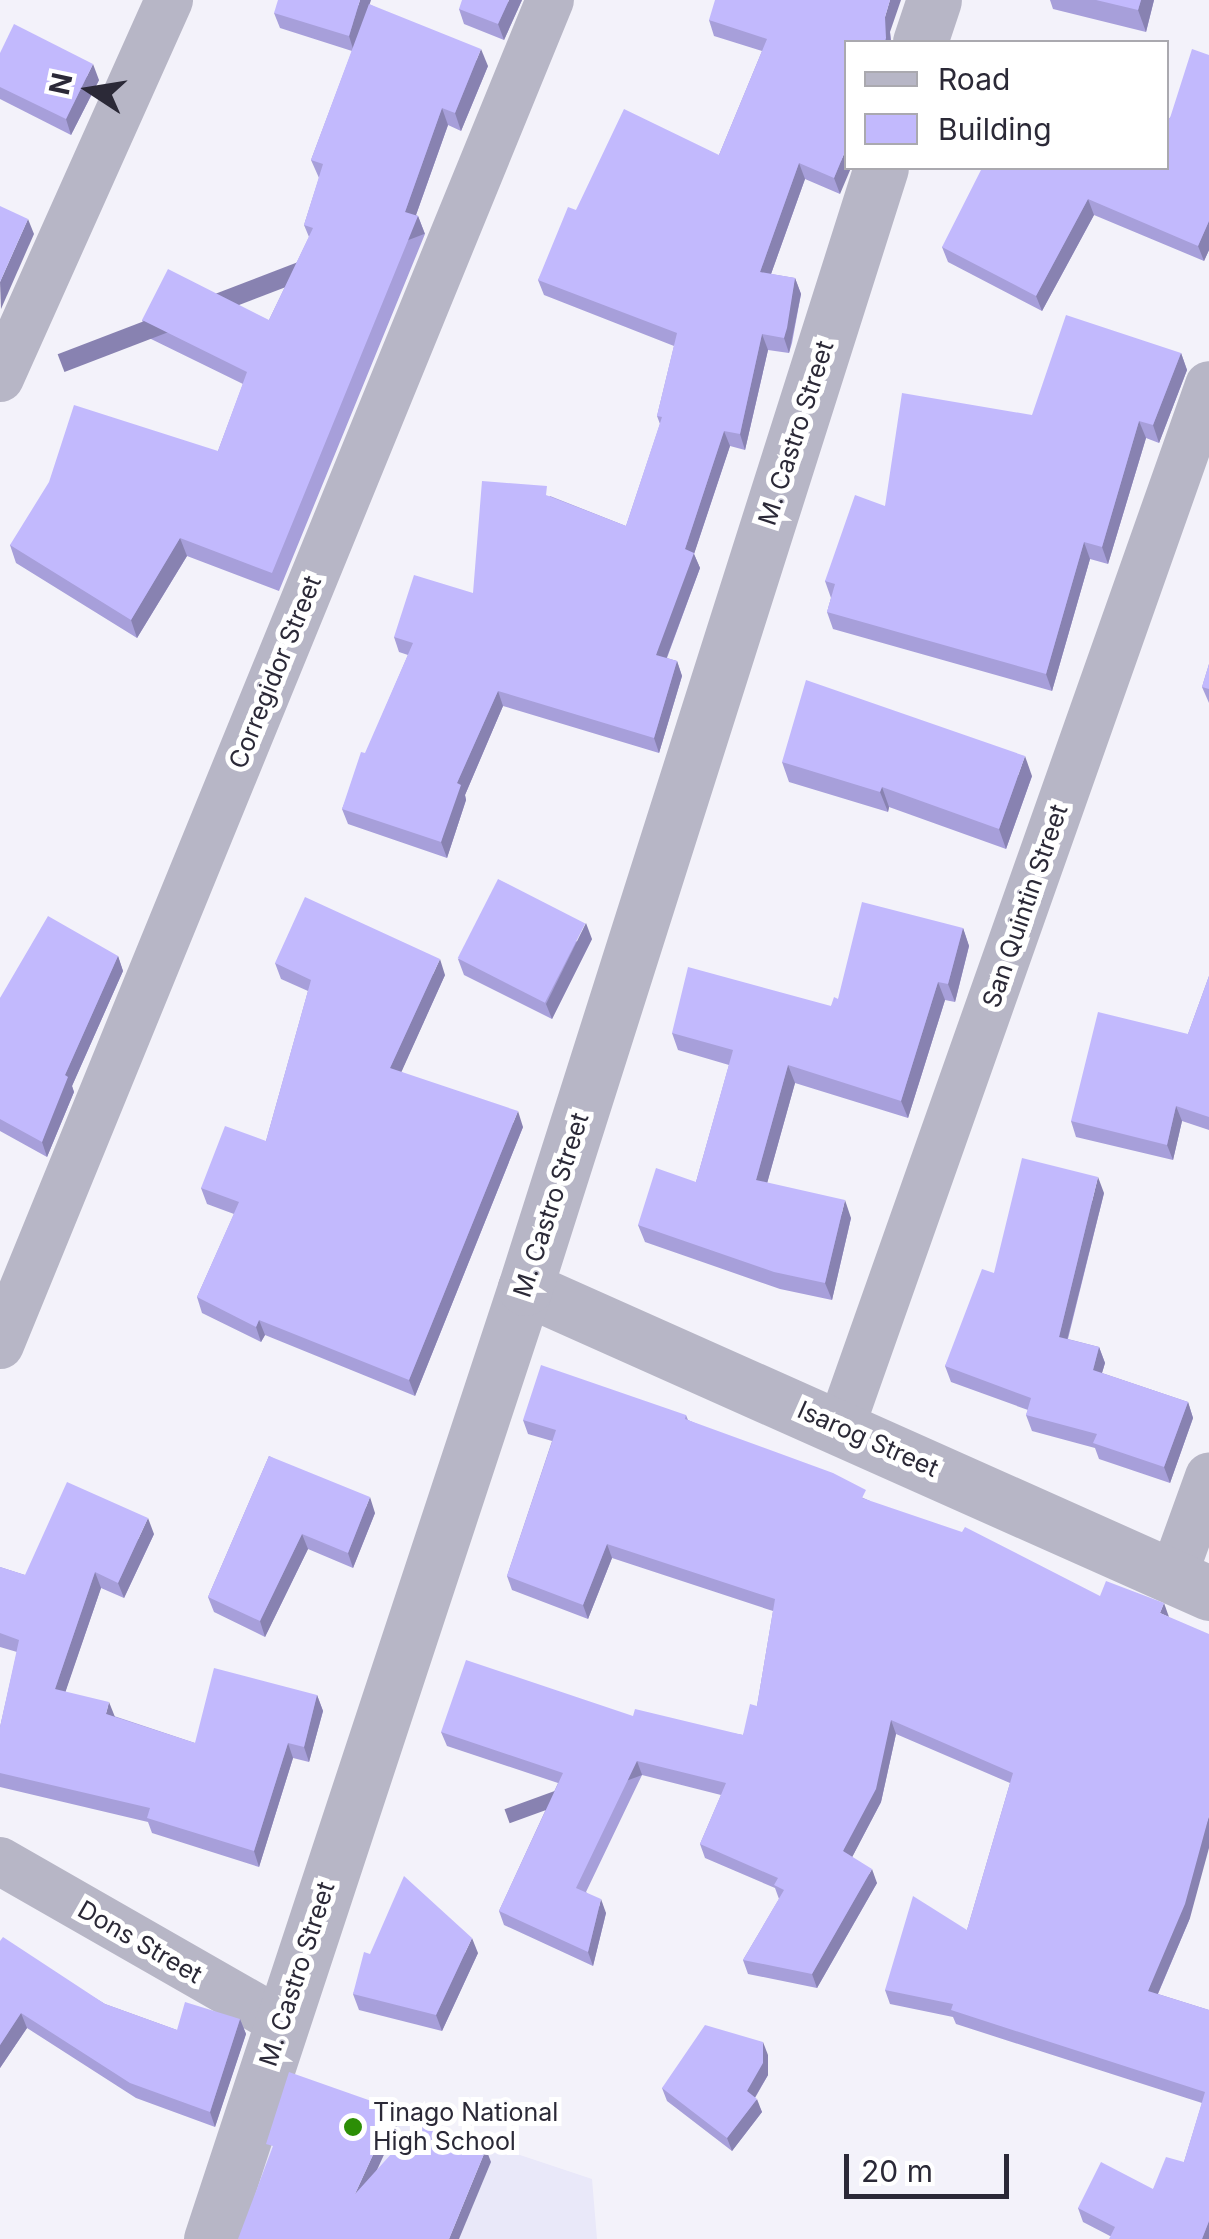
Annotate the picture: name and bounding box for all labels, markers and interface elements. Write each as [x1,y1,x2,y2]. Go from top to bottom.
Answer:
north arrow [40,40,140,140]
legend [844,40,1169,170]
text: Road [938,61,1010,97]
text: N [42,70,80,98]
text: Building [938,111,1052,147]
street label: M. Castro Street [752,337,840,529]
street label: Corregidor Street [223,571,327,773]
street label: San Quintin Street [976,800,1074,1012]
street label: M. Castro Street [507,1109,595,1301]
street label: Isarog Street [793,1395,943,1483]
street label: M. Castro Street [253,1878,341,2070]
street label: Dons Street [72,1894,208,1990]
place label: Tinago National High School [373,2098,558,2157]
marker: Tinago National High School [342,2116,364,2138]
scale bar [849,2134,1014,2196]
text: 20 m [861,2153,933,2189]

